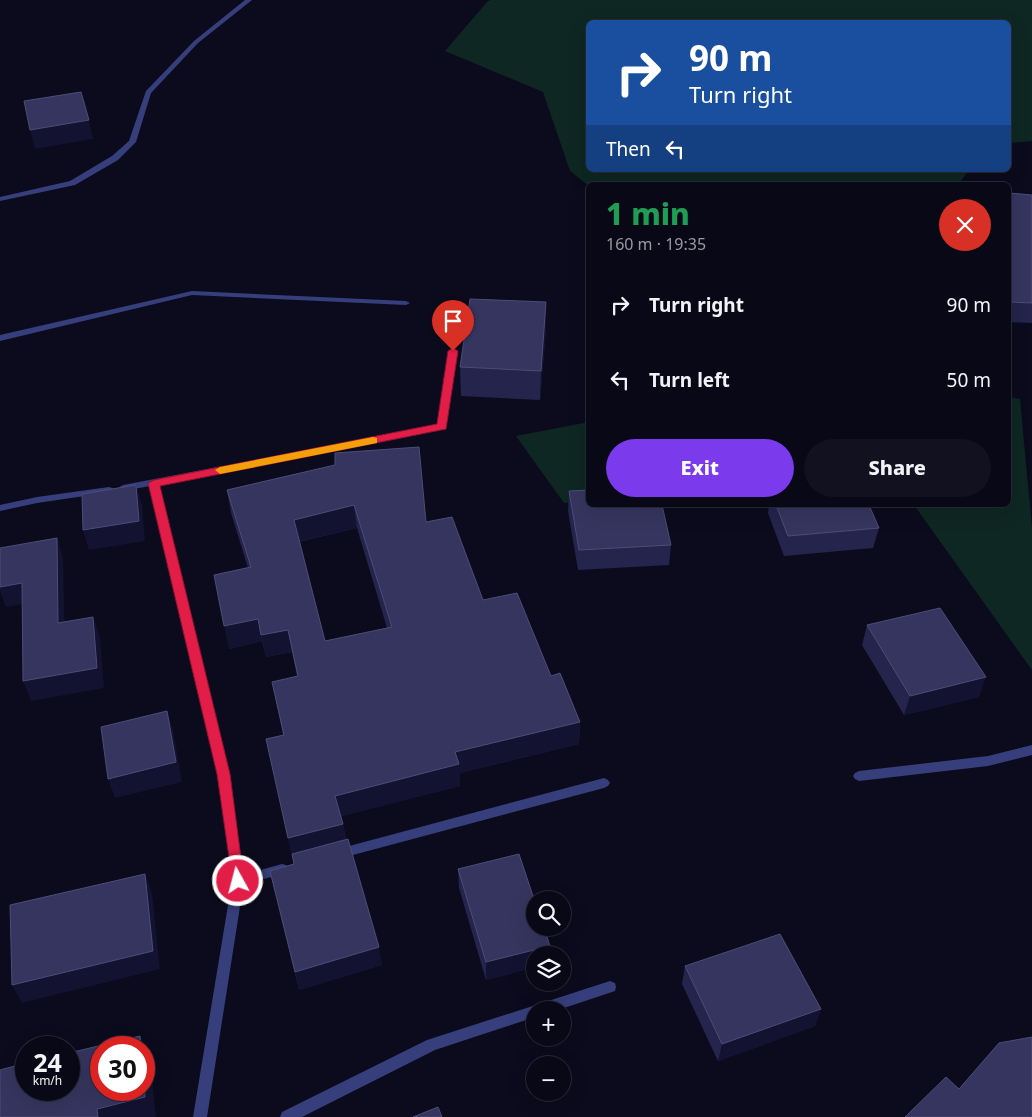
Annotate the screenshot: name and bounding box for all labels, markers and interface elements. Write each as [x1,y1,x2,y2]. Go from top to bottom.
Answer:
text: 90 m [689,34,772,81]
icon: right [606,40,671,105]
text: Turn right [689,79,792,109]
icon: left [661,135,689,163]
text: Then [606,136,651,162]
text: 1 min [606,193,690,234]
button: close [939,199,991,251]
text: 160 m · 19:35 [606,233,706,255]
icon: right [606,291,634,319]
text: Turn right [649,292,744,318]
text: 90 m [947,292,991,318]
pin [432,300,474,351]
icon: arrive [439,307,467,335]
icon: left [606,366,634,394]
text: Turn left [649,367,730,393]
text: 50 m [947,367,991,393]
button: Exit [606,439,794,497]
button: Share [804,439,991,497]
position arrow [211,854,263,906]
map controls [526,891,571,1101]
button: search [526,891,571,936]
button: layers [526,946,571,991]
button: + [526,1001,571,1046]
speed limit sign: 30 [90,1036,155,1101]
text: 24 [33,1045,62,1079]
button: − [526,1056,571,1101]
text: km/h [33,1072,62,1089]

